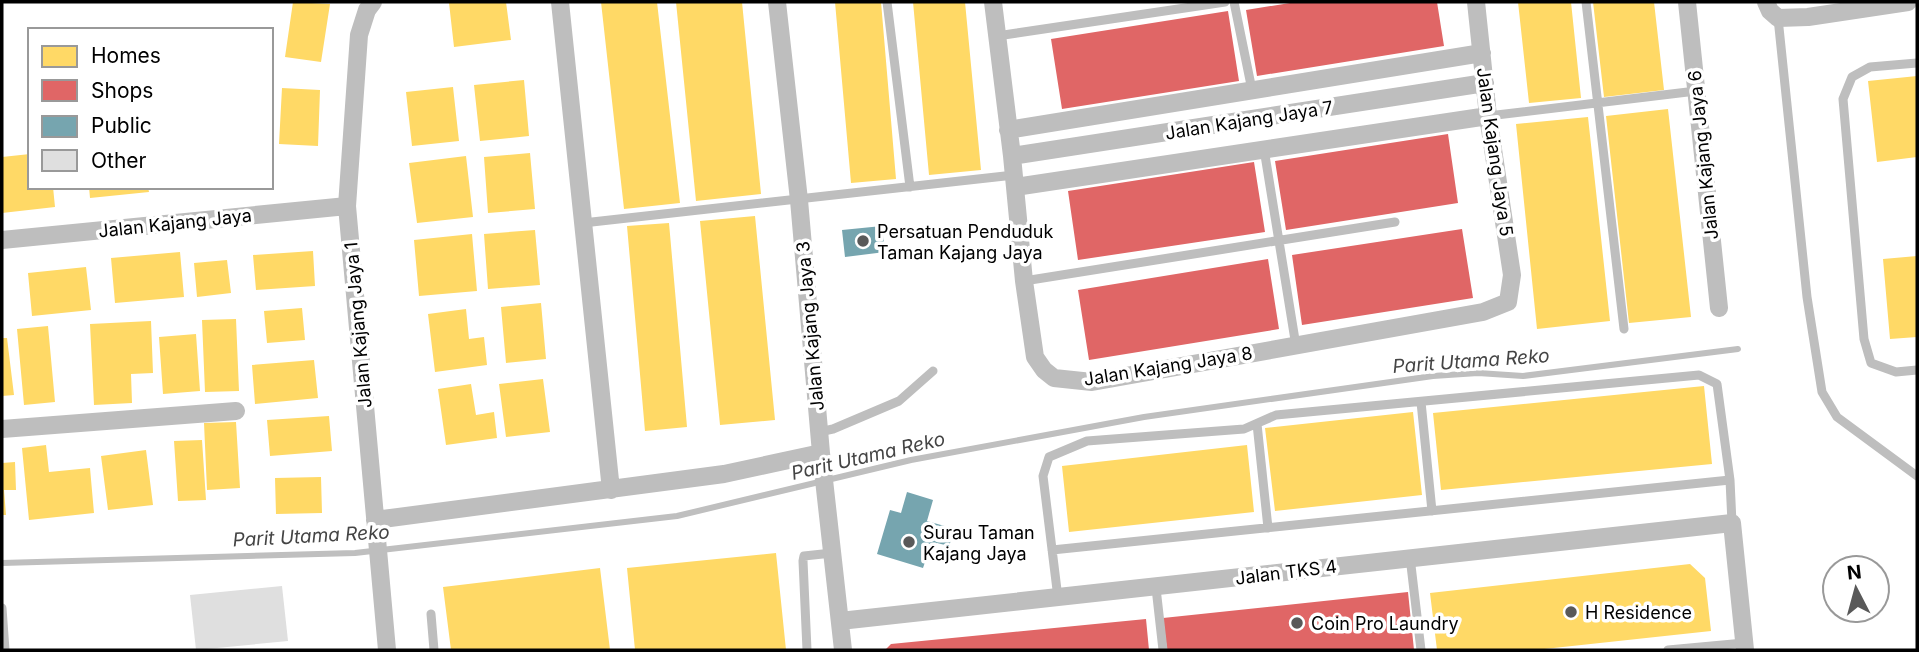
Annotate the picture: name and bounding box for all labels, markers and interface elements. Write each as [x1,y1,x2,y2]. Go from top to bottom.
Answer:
legend [28,28,273,189]
text: Homes [91,43,161,68]
street label: Jalan Kajang Jaya 5 [1473,66,1517,238]
street label: Jalan Kajang Jaya 6 [1684,69,1722,241]
text: Shops [91,78,153,103]
street label: Jalan Kajang Jaya 7 [1164,96,1334,144]
text: Public [91,113,152,138]
text: Other [91,148,147,173]
street label: Jalan Kajang Jaya [97,204,253,242]
place label: Persatuan Penduduk Taman Kajang Jaya [877,221,1053,263]
marker: Persatuan Penduduk Taman Kajang Jaya [855,233,871,249]
street label: Jalan Kajang Jaya 3 [792,240,828,412]
street label: Jalan Kajang Jaya 1 [340,241,376,409]
street label: Jalan Kajang Jaya 8 [1082,342,1254,390]
water label: Parit Utama Reko [1392,344,1550,378]
water label: Parit Utama Reko [789,427,947,485]
water label: Parit Utama Reko [232,520,390,552]
place label: Surau Taman Kajang Jaya [923,522,1035,564]
marker: Surau Taman Kajang Jaya [901,534,917,550]
north arrow [1821,554,1891,624]
street label: Jalan TKS 4 [1234,555,1338,589]
text: N [1846,560,1863,585]
place label: H Residence [1585,602,1692,623]
marker: H Residence [1563,604,1579,620]
place label: Coin Pro Laundry [1311,613,1459,634]
marker: Coin Pro Laundry [1289,615,1305,631]

